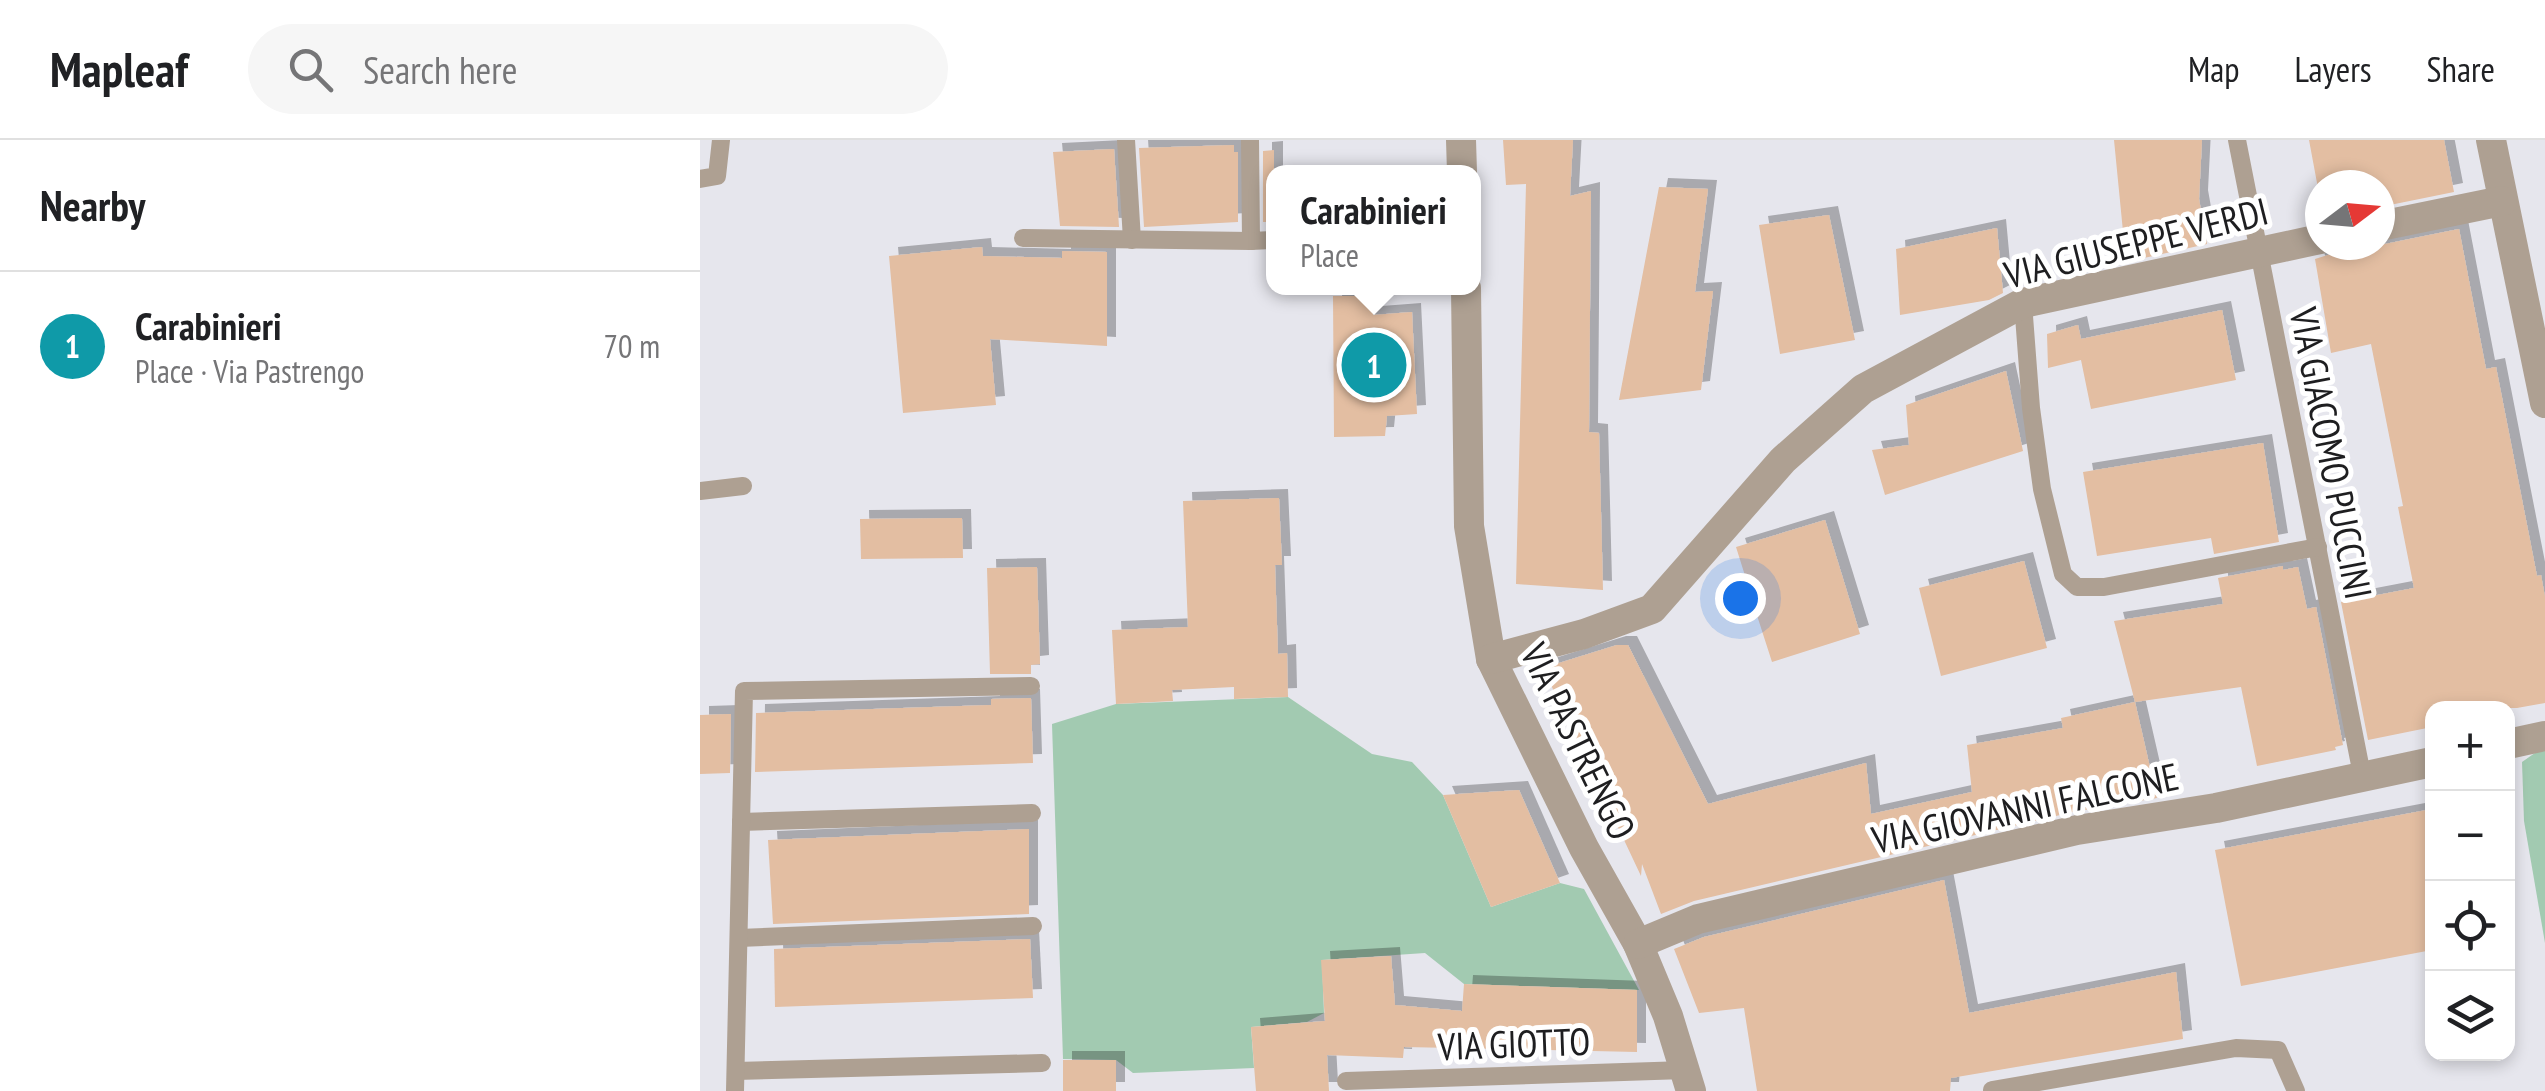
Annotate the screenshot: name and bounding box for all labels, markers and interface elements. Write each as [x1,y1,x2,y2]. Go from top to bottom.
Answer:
search box [248,24,948,114]
text: Mapleaf [50,38,188,100]
icon: search [283,42,338,97]
text: Search here [363,45,517,94]
text: Map [2188,46,2239,92]
text: Layers [2294,46,2372,92]
text: Share [2427,46,2495,92]
popup [1266,165,1481,295]
north arrow [2305,170,2395,260]
text: Nearby [40,178,145,233]
text: Carabinieri [1300,185,1447,234]
street label: VIA GIUSEPPE VERDI [1998,186,2273,299]
text: Place [1300,234,1359,276]
text: Carabinieri [135,301,282,350]
street label: VIA GIACOMO PUCCINI [2280,302,2384,603]
text: 1 [65,325,80,367]
text: 70 m [604,325,660,367]
pin: 1 [1342,328,1406,402]
text: Place · Via Pastrengo [135,350,364,392]
your location [1715,573,1766,624]
street label: VIA PASTRENGO [1510,634,1648,847]
map controls [2425,701,2515,1061]
button: + [2425,701,2515,791]
street label: VIA GIOVANNI FALCONE [1866,751,2183,864]
button: − [2425,791,2515,881]
button: locate [2425,881,2515,971]
button: layers [2425,971,2515,1061]
street label: VIA GIOTTO [1436,1016,1591,1070]

